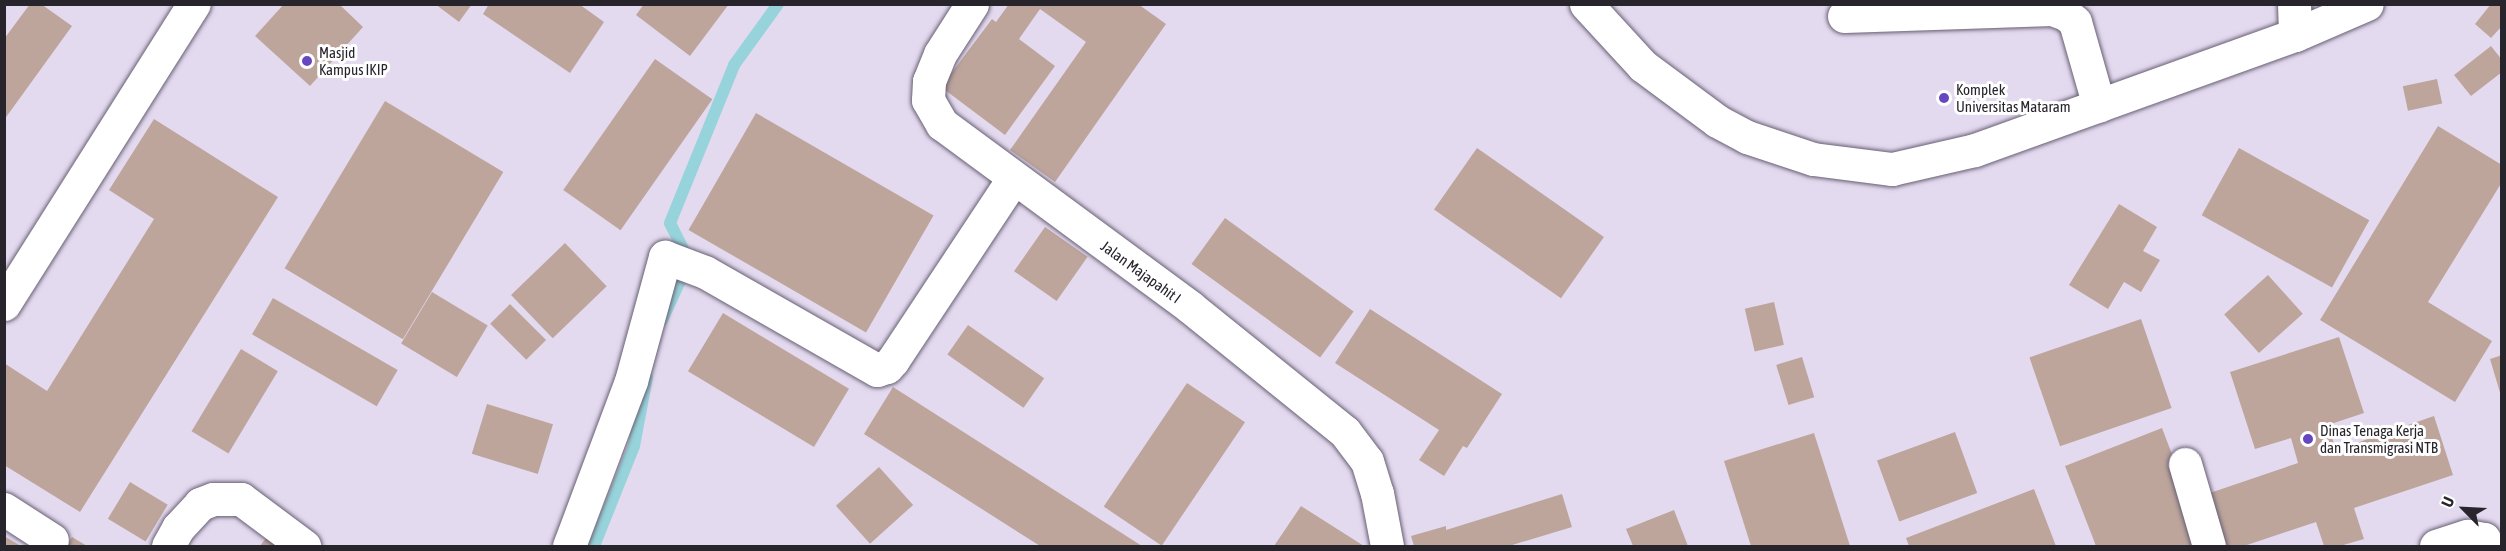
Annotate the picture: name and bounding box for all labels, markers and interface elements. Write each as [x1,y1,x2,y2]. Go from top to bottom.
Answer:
place label: Masjid Kampus IKIP [319,43,388,78]
marker: Masjid Kampus IKIP [300,54,314,68]
place label: Komplek Universitas Mataram [1956,80,2070,115]
marker: Komplek Universitas Mataram [1937,91,1951,105]
street label: Jalan Majapahit I [1097,237,1185,307]
place label: Dinas Tenaga Kerja dan Transmigrasi NTB [2320,421,2438,456]
marker: Dinas Tenaga Kerja dan Transmigrasi NTB [2301,432,2315,446]
north arrow [2434,479,2494,539]
text: U [2437,494,2458,510]

